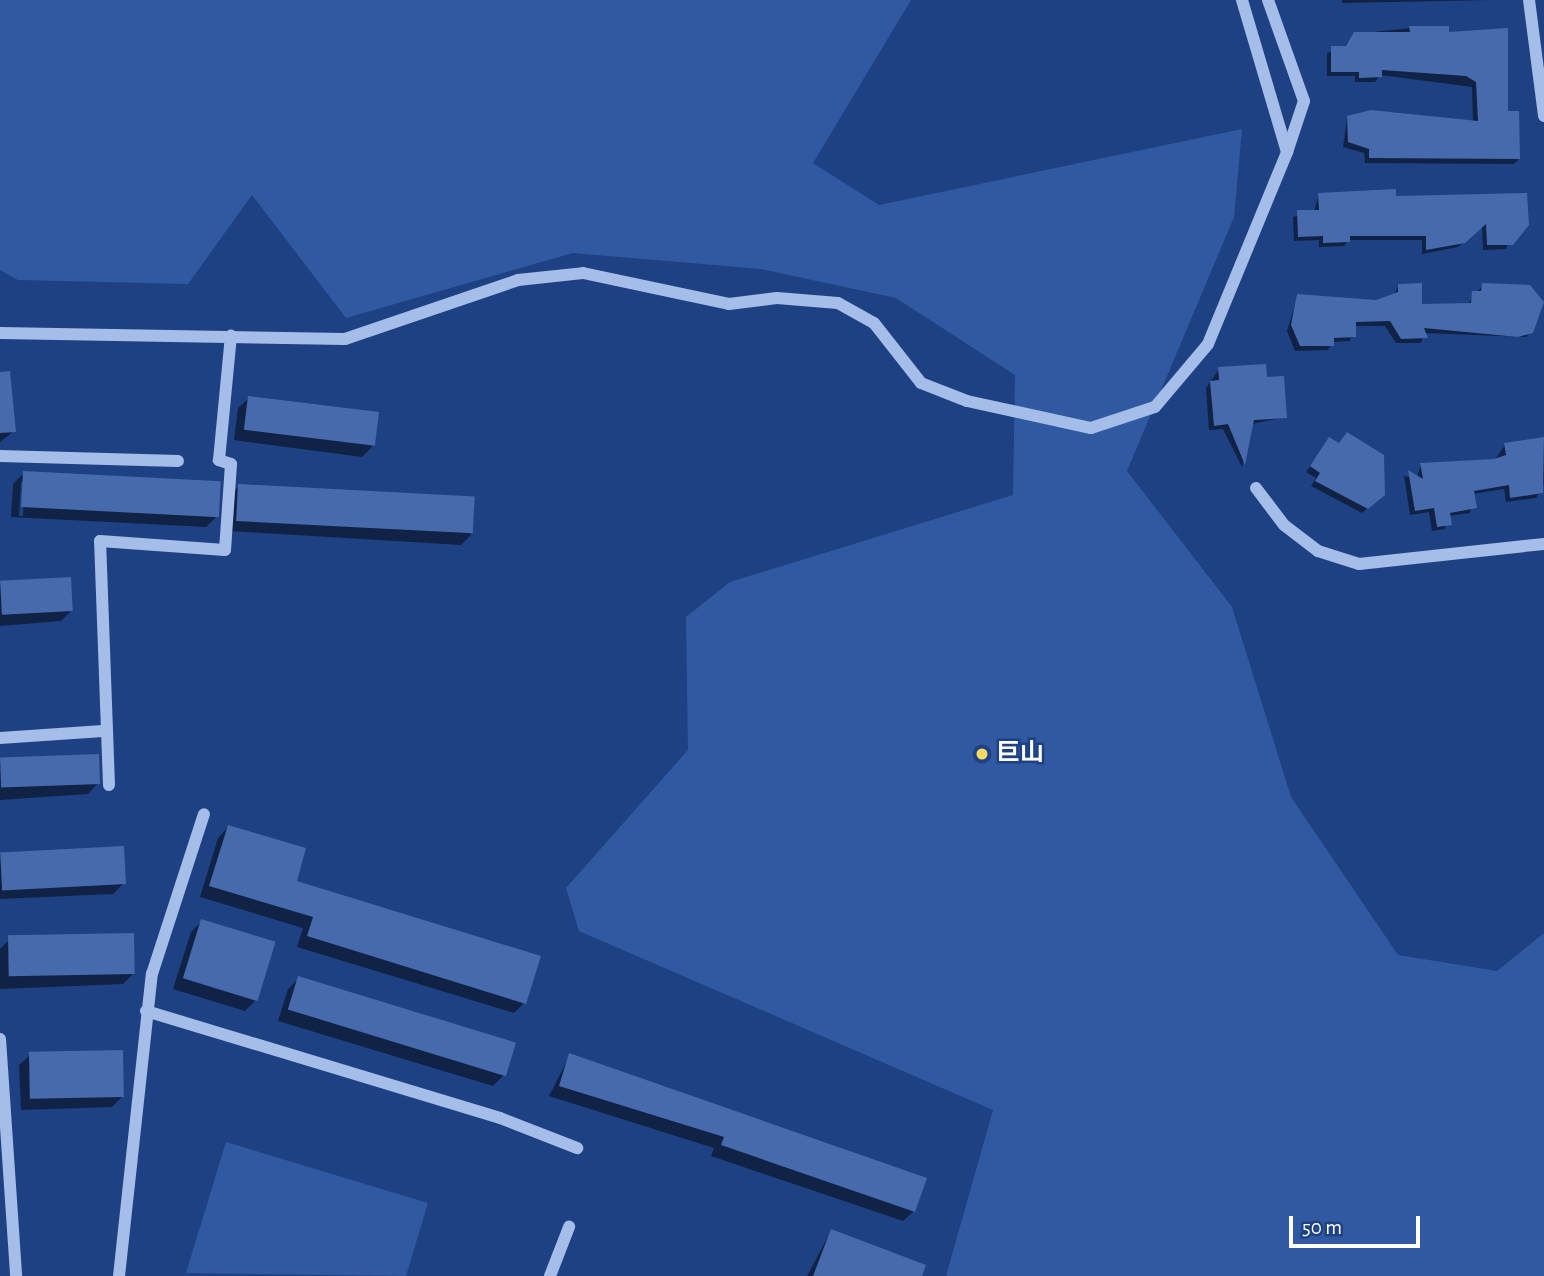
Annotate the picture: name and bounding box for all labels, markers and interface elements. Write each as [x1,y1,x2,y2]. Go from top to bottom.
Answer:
place label: 巨山 [996,740,1044,768]
marker: 巨山 [974,746,990,762]
scale bar [1292,1202,1423,1246]
text: 50 m [1302,1217,1342,1238]

